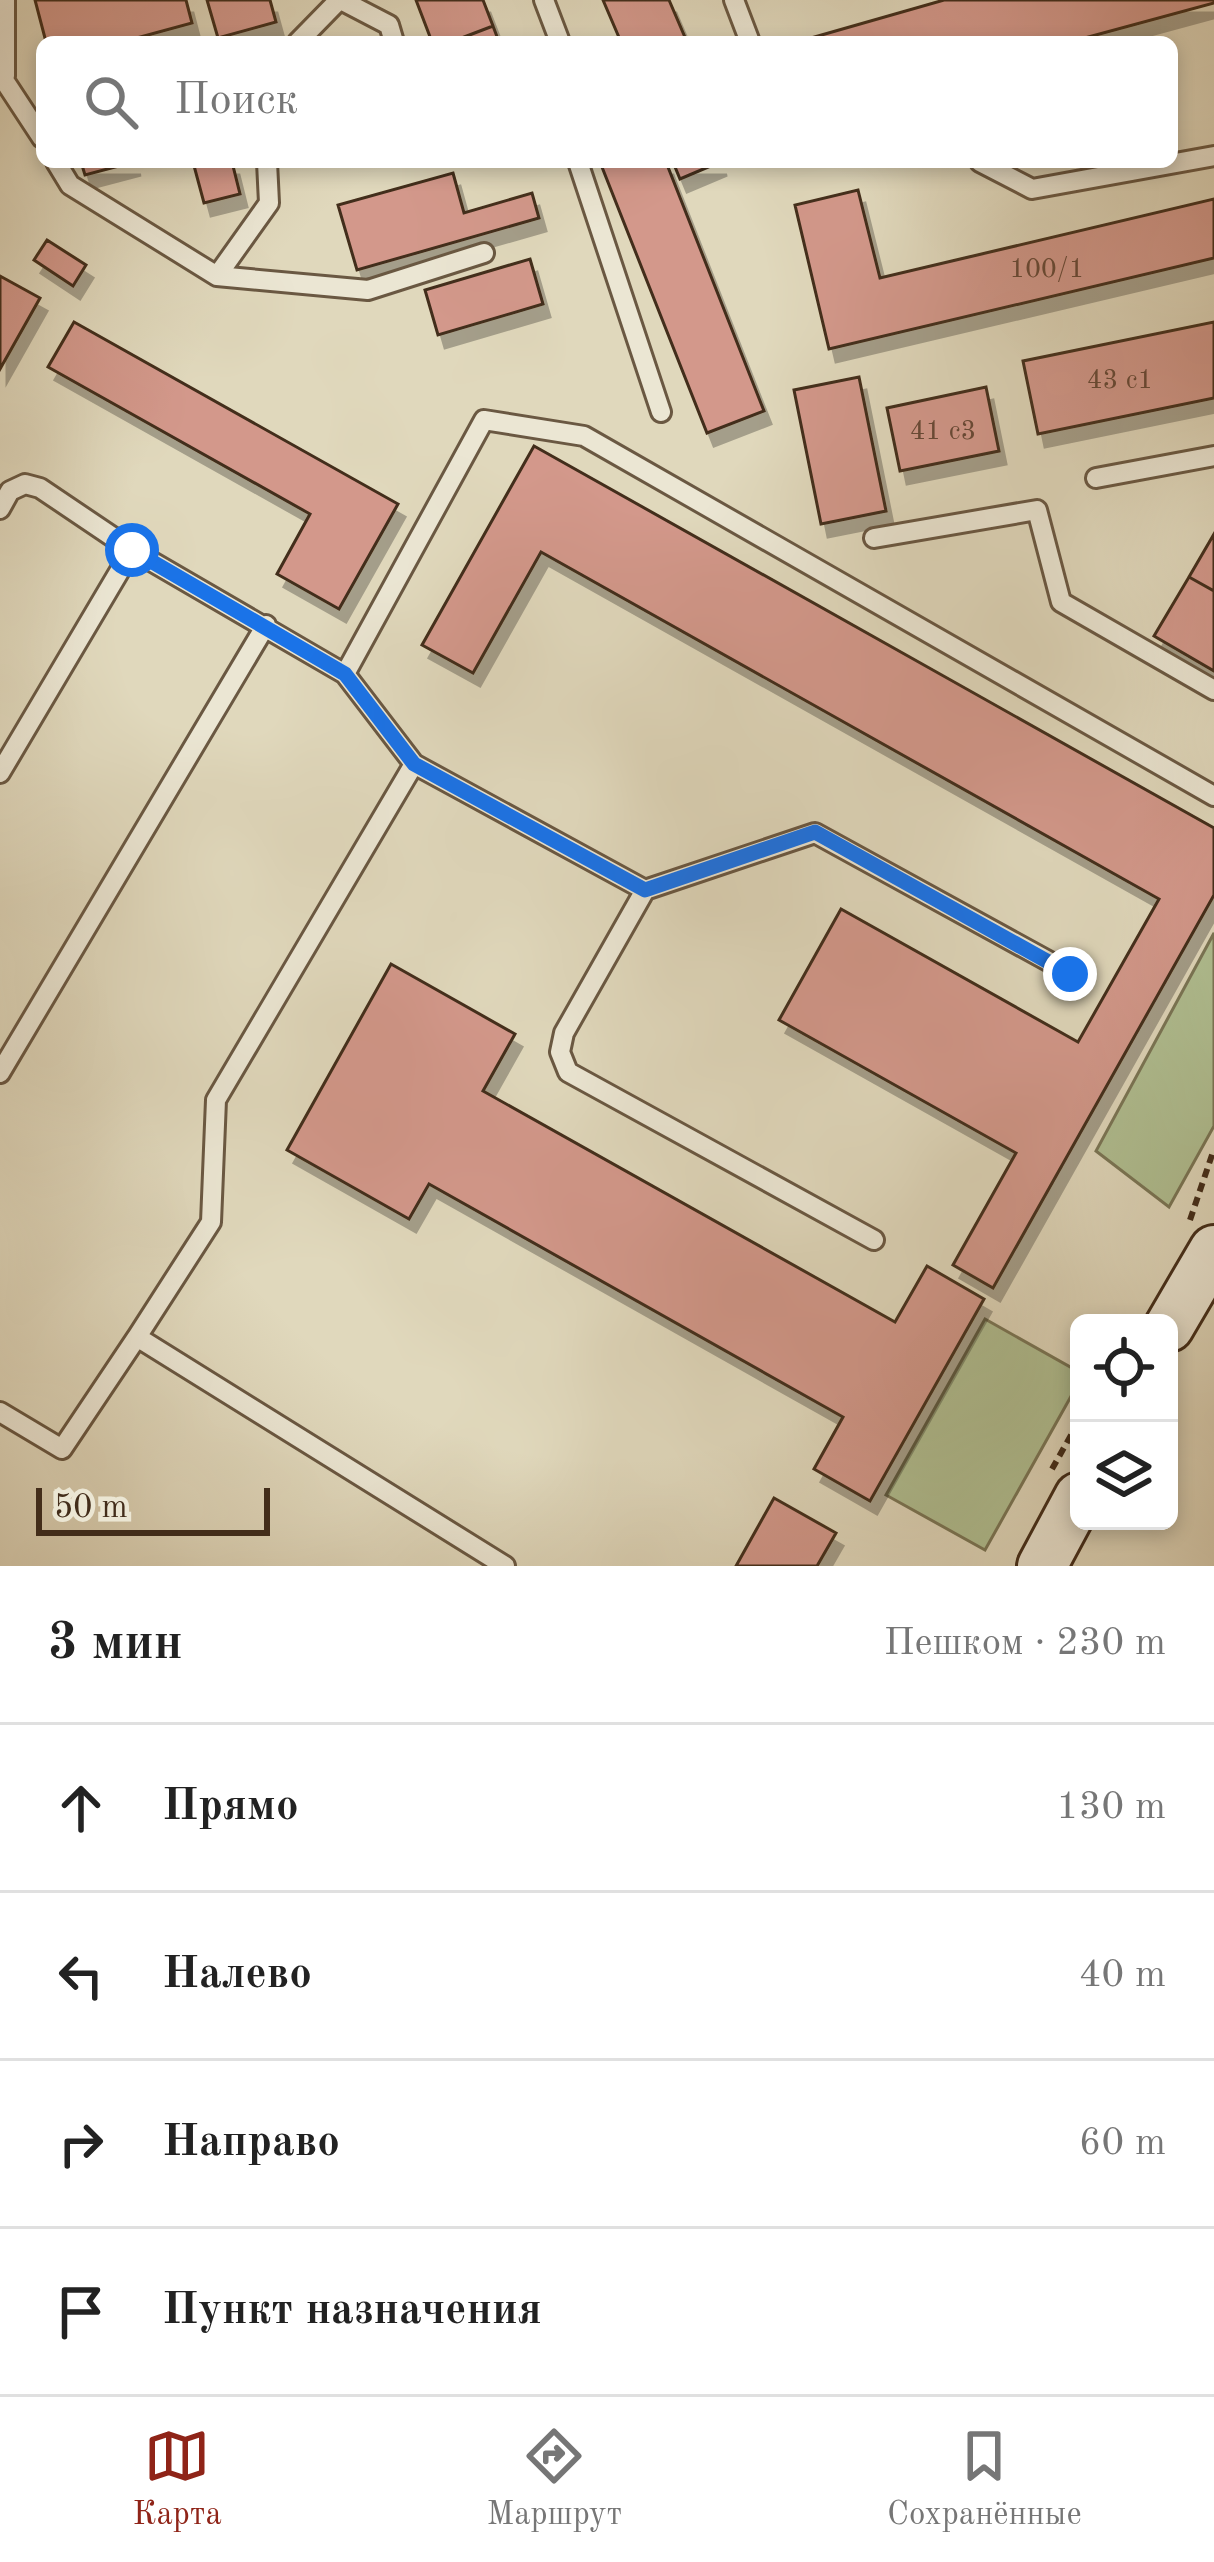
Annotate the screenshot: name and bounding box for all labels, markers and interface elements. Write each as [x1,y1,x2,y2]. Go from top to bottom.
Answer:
search box [36,36,1178,168]
icon: search [78,69,144,135]
text: Поиск [174,79,298,124]
house number: 100/1 [1010,256,1084,283]
house number: 43 с1 [1087,367,1153,394]
house number: 41 с3 [910,418,976,445]
route start [105,523,159,577]
route end [1043,947,1097,1001]
map controls [1070,1314,1178,1530]
button: locate [1070,1314,1178,1422]
button: layers [1070,1422,1178,1530]
scale bar [36,1482,270,1535]
text: 50 m [54,1492,128,1525]
text: 3 мин [48,1619,183,1670]
text: Пешком · 230 m [884,1624,1166,1663]
icon: ahead [48,1775,114,1841]
text: Прямо [162,1785,299,1830]
text: 130 m [1056,1788,1166,1827]
icon: left [48,1943,114,2009]
text: Налево [162,1953,312,1998]
text: 40 m [1079,1956,1166,1995]
icon: right [48,2111,114,2177]
text: Направо [162,2121,340,2166]
text: 60 m [1079,2124,1166,2163]
icon: arrive [48,2279,114,2345]
text: Пункт назначения [162,2289,542,2334]
tab: Карта [132,2423,222,2536]
tab: Маршрут [487,2423,622,2536]
tab: Сохранённые [887,2423,1082,2536]

